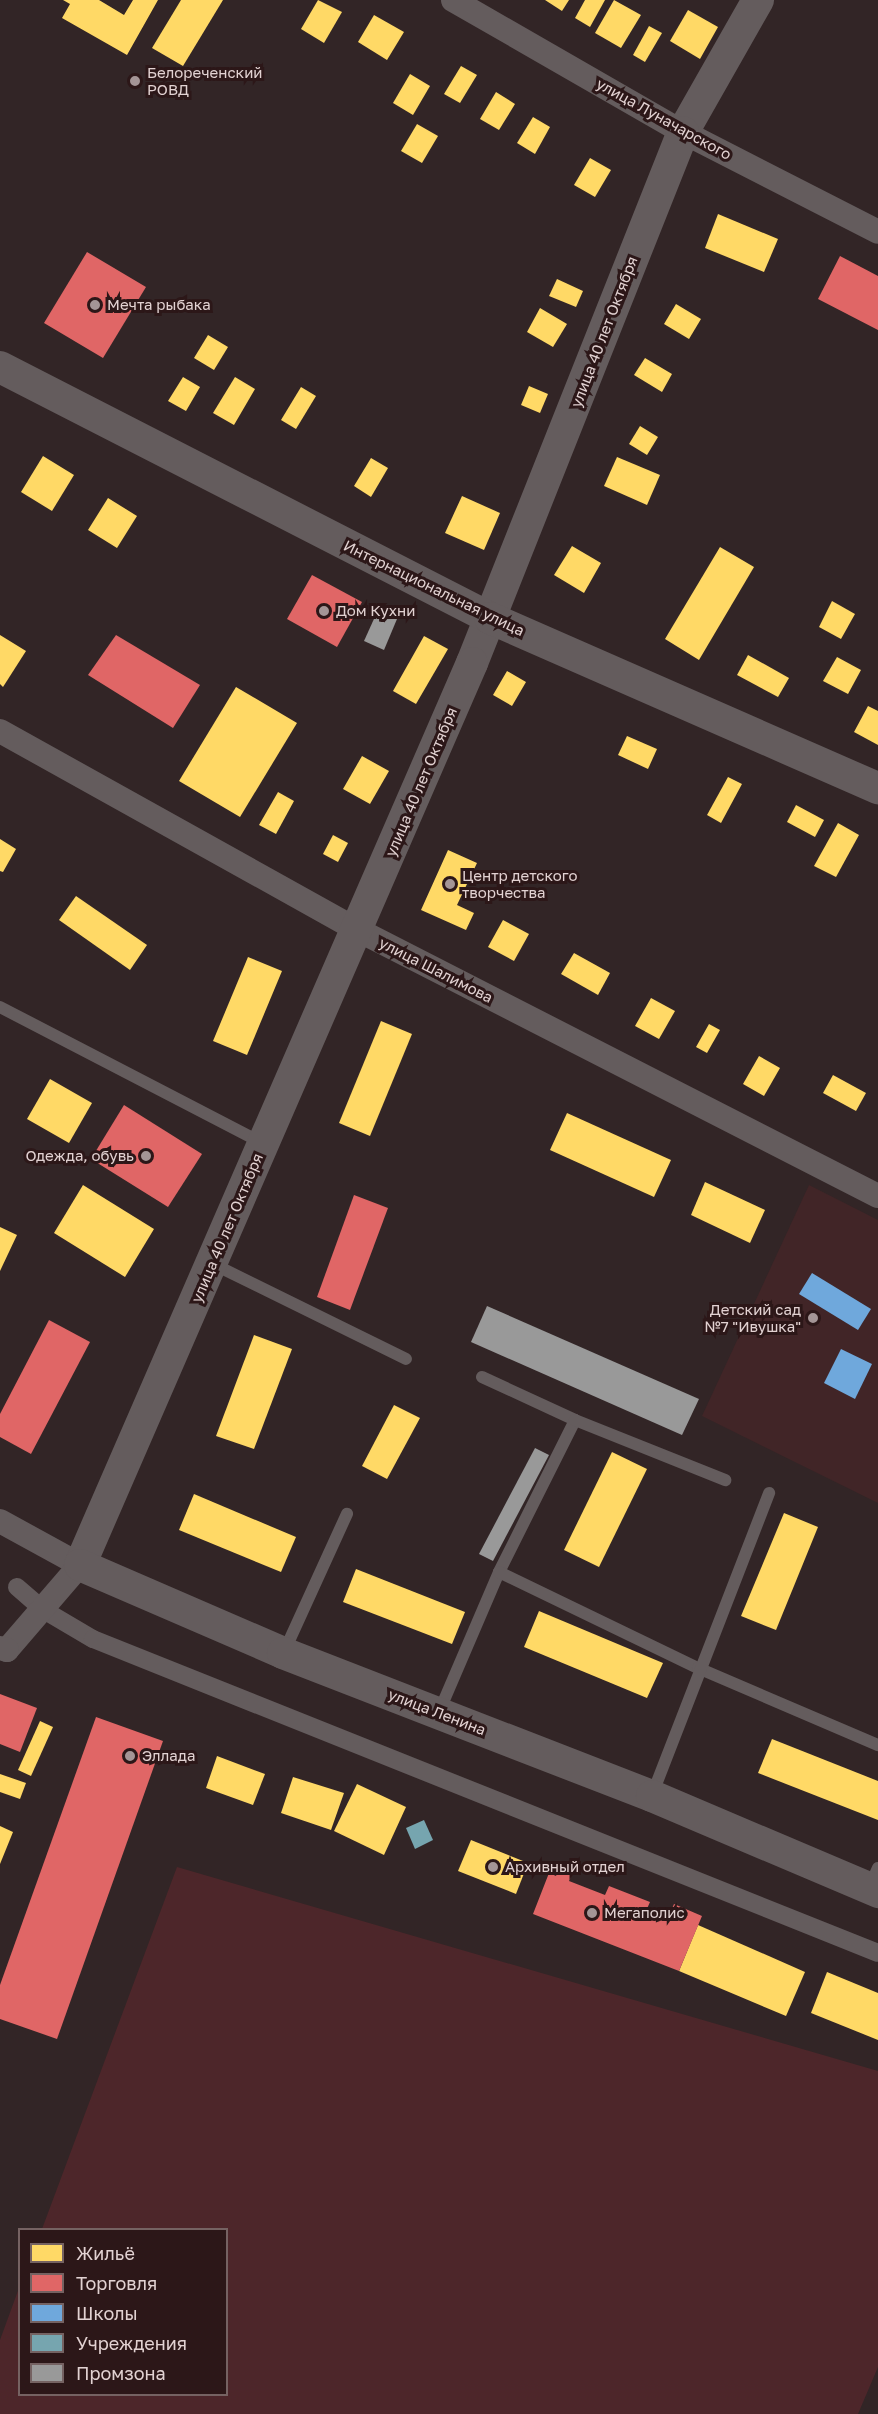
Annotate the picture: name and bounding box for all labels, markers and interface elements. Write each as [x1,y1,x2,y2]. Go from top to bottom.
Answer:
place label: Белореченский РОВД [147,63,262,98]
marker: Белореченский РОВД [128,74,142,88]
street label: улица Луначарского [593,74,735,164]
street label: улица 40 лет Октября [567,254,641,410]
place label: Мечта рыбака [107,296,211,314]
marker: Мечта рыбака [88,298,102,312]
street label: Интернациональная улица [341,536,527,640]
place label: Дом Кухни [336,602,415,620]
marker: Дом Кухни [317,604,331,618]
street label: улица 40 лет Октября [381,705,461,859]
place label: Центр детского творчества [462,866,578,901]
marker: Центр детского творчества [443,877,457,891]
street label: улица Шалимова [376,934,496,1006]
place label: Одежда, обувь [25,1147,134,1165]
marker: Одежда, обувь [139,1149,153,1163]
street label: улица 40 лет Октября [187,1151,267,1305]
place label: Детский сад №7 "Ивушка" [704,1300,801,1335]
marker: Детский сад №7 "Ивушка" [806,1311,820,1325]
street label: улица Ленина [386,1685,488,1739]
place label: Эллада [142,1747,195,1765]
marker: Эллада [123,1749,137,1763]
place label: Архивный отдел [505,1858,625,1876]
marker: Архивный отдел [486,1860,500,1874]
place label: Мегаполис [604,1904,685,1922]
marker: Мегаполис [585,1906,599,1920]
legend [18,2228,228,2396]
text: Жильё [76,2242,135,2264]
text: Торговля [76,2272,157,2294]
text: Школы [76,2302,138,2324]
text: Учреждения [76,2332,187,2354]
text: Промзона [76,2362,166,2384]

